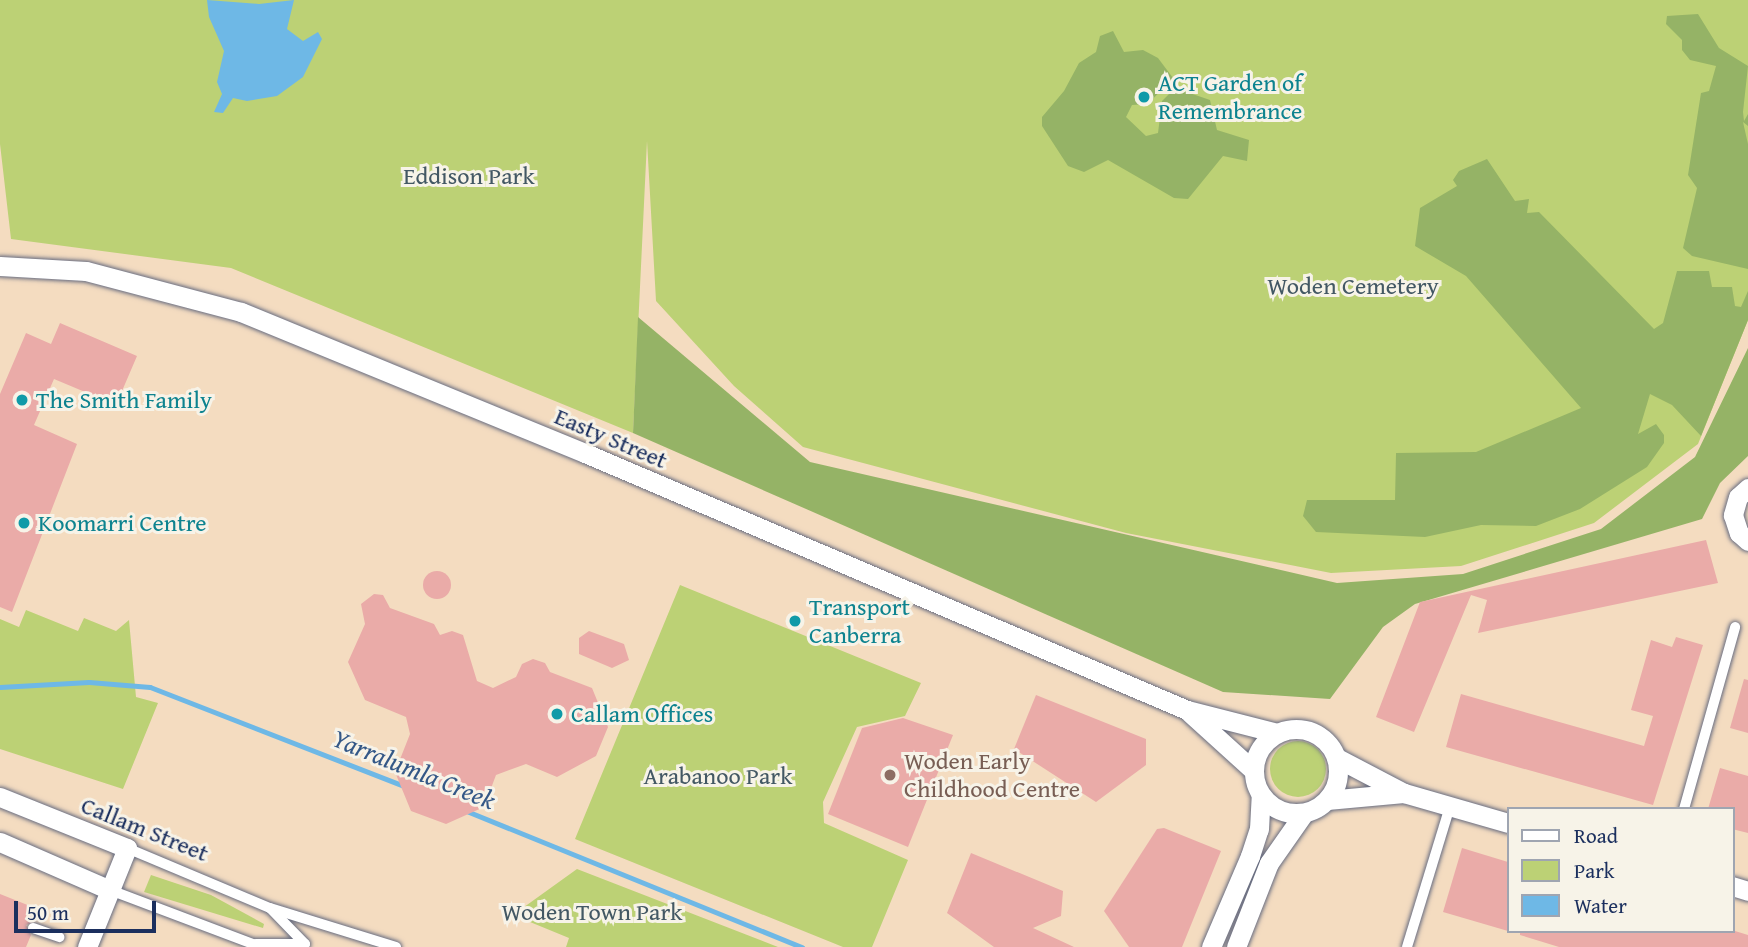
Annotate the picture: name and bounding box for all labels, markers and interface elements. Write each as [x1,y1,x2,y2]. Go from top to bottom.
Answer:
place label: ACT Garden of Remembrance [1158,69,1302,125]
marker: ACT Garden of Remembrance [1136,89,1152,105]
park label: Eddison Park [403,162,535,190]
park label: Woden Cemetery [1267,272,1439,300]
place label: The Smith Family [36,386,212,414]
marker: The Smith Family [14,392,30,408]
street label: Easty Street [550,401,672,475]
place label: Koomarri Centre [38,509,206,537]
marker: Koomarri Centre [16,515,32,531]
place label: Transport Canberra [809,593,910,649]
marker: Transport Canberra [787,613,803,629]
place label: Callam Offices [571,700,713,728]
marker: Callam Offices [549,706,565,722]
water label: Yarralumla Creek [328,722,500,816]
place label: Woden Early Childhood Centre [904,747,1080,803]
park label: Arabanoo Park [644,762,792,790]
marker: Woden Early Childhood Centre [882,767,898,783]
street label: Callam Street [77,790,213,868]
legend [1506,807,1734,933]
text: Road [1574,820,1618,851]
text: Park [1574,855,1615,886]
scale bar [18,888,159,932]
text: Water [1574,890,1627,921]
text: 50 m [27,897,69,928]
park label: Woden Town Park [501,898,683,926]

